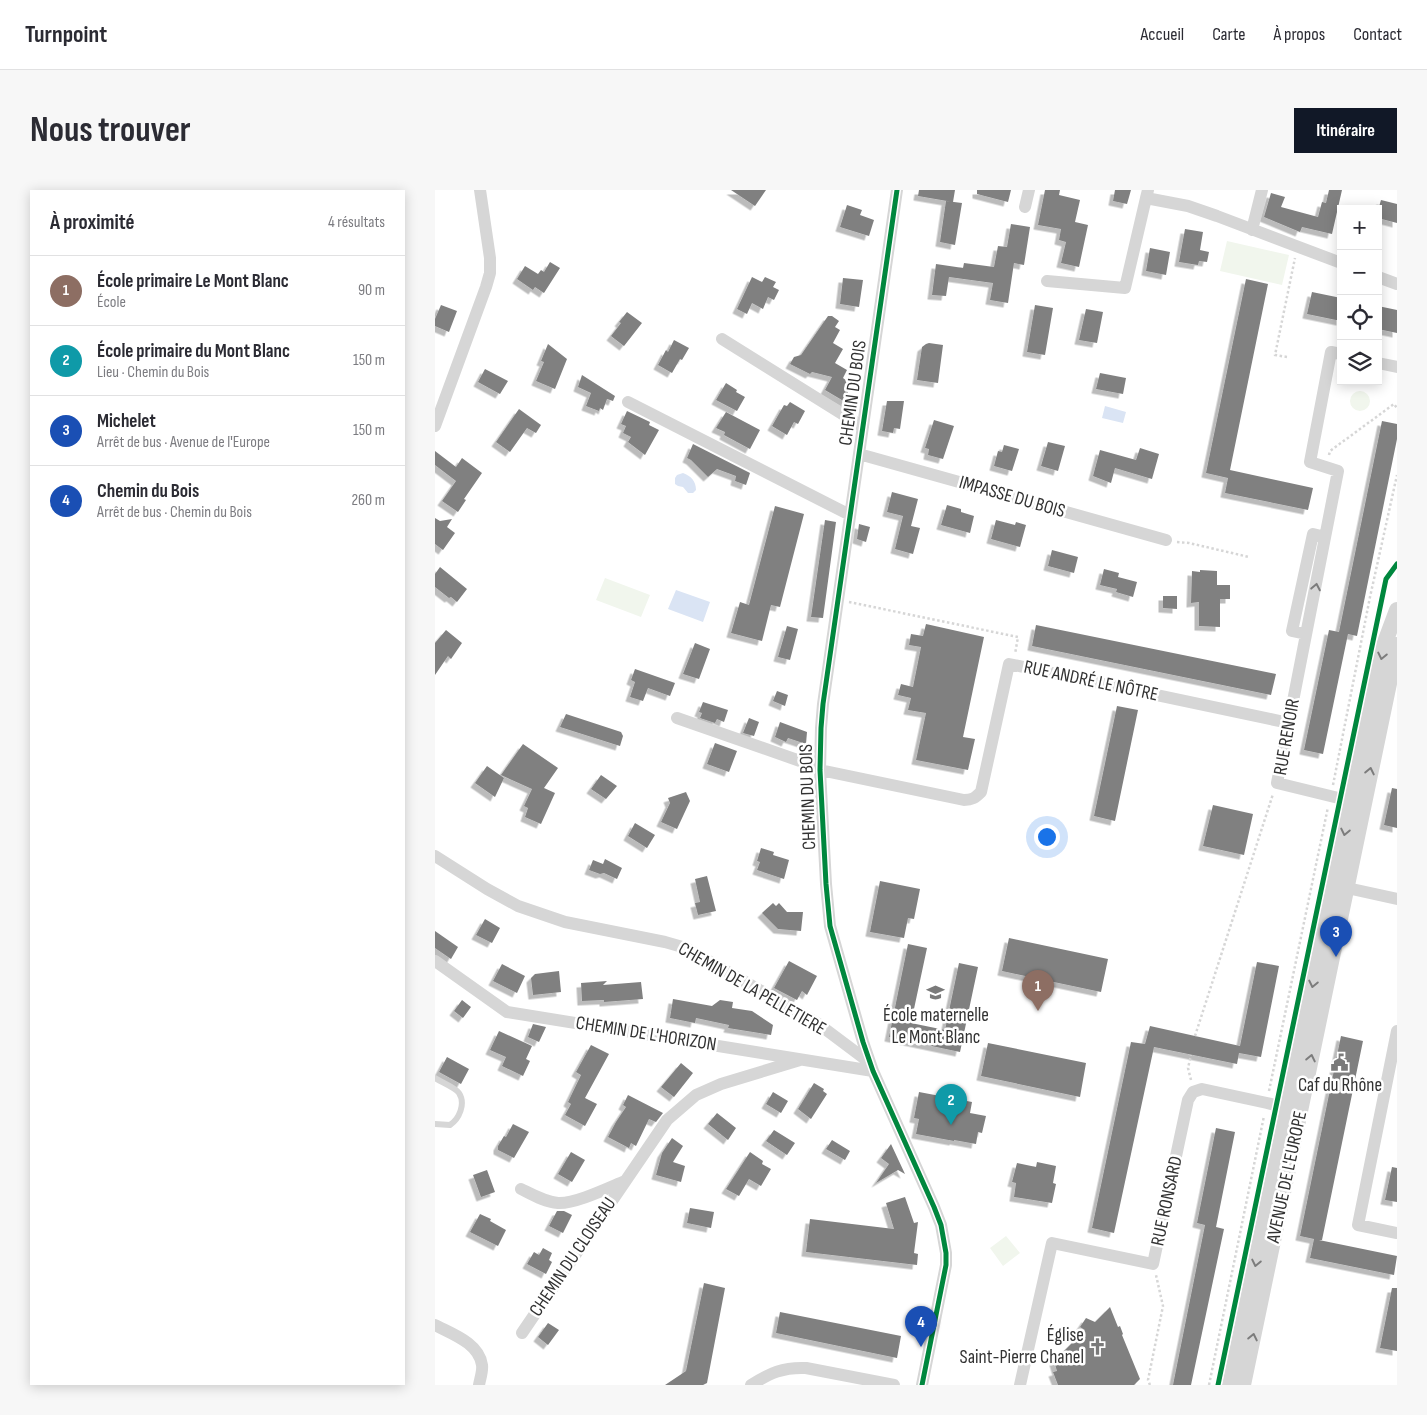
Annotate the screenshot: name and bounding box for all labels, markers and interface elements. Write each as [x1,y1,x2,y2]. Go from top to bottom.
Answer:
text: Turnpoint [25,20,107,49]
text: Accueil [1140,24,1184,45]
text: Carte [1212,24,1245,45]
text: À propos [1273,24,1325,45]
text: Contact [1353,24,1402,45]
button: Itinéraire [1294,108,1397,153]
text: Nous trouver [30,109,191,152]
map controls [1337,205,1382,385]
button: + [1337,205,1382,250]
text: À proximité [50,210,135,235]
text: 4 résultats [328,213,385,232]
button: − [1337,250,1382,295]
text: École primaire Le Mont Blanc [97,270,289,293]
text: 1 [63,281,69,300]
text: 90 m [358,281,385,300]
text: École [97,293,126,312]
button: locate [1337,295,1382,340]
street label: CHEMIN DU BOIS [834,339,872,447]
text: École primaire du Mont Blanc [97,340,290,363]
button: layers [1337,340,1382,385]
text: 2 [62,351,70,370]
text: 150 m [353,351,385,370]
text: Lieu · Chemin du Bois [97,363,209,382]
text: Michelet [97,410,156,433]
text: 3 [62,421,70,440]
text: 150 m [353,421,385,440]
text: Arrêt de bus · Avenue de l'Europe [97,433,270,452]
street label: IMPASSE DU BOIS [956,471,1068,523]
text: Chemin du Bois [97,480,199,503]
text: 4 [62,491,70,510]
text: 260 m [351,491,385,510]
text: Arrêt de bus · Chemin du Bois [97,503,252,522]
one-way arrow [1310,582,1320,591]
one-way arrow [1377,652,1388,661]
street label: RUE ANDRÉ LE NÔTRE [1022,656,1160,706]
street label: RUE RENOIR [1269,697,1305,777]
street label: CHEMIN DU BOIS [795,744,821,850]
one-way arrow [1365,767,1375,776]
your location [1034,824,1060,850]
one-way arrow [1340,828,1351,837]
pin: 3 [1320,916,1352,957]
street label: CHEMIN DE LA PELLETIERE [674,937,830,1041]
pin: 1 [1022,970,1054,1011]
one-way arrow [1308,980,1319,988]
school or university icon: École maternelle Le Mont Blanc [926,982,946,1002]
place label: École maternelle Le Mont Blanc [883,1004,989,1049]
street label: CHEMIN DE L'HORIZON [574,1012,718,1056]
public building icon: Caf du Rhône [1330,1052,1350,1072]
one-way arrow [1306,1054,1316,1063]
place label: Caf du Rhône [1298,1074,1382,1097]
pin: 2 [935,1084,967,1125]
street label: AVENUE DE L'EUROPE [1262,1109,1312,1246]
street label: RUE RONSARD [1146,1154,1188,1248]
street label: CHEMIN DU CLOISEAU [525,1193,621,1321]
one-way arrow [1251,1259,1261,1268]
pin: 4 [905,1306,937,1347]
place label: Église Saint-Pierre Chanel [960,1324,1084,1369]
one-way arrow [1247,1333,1258,1342]
church icon: Église Saint-Pierre Chanel [1088,1336,1108,1356]

